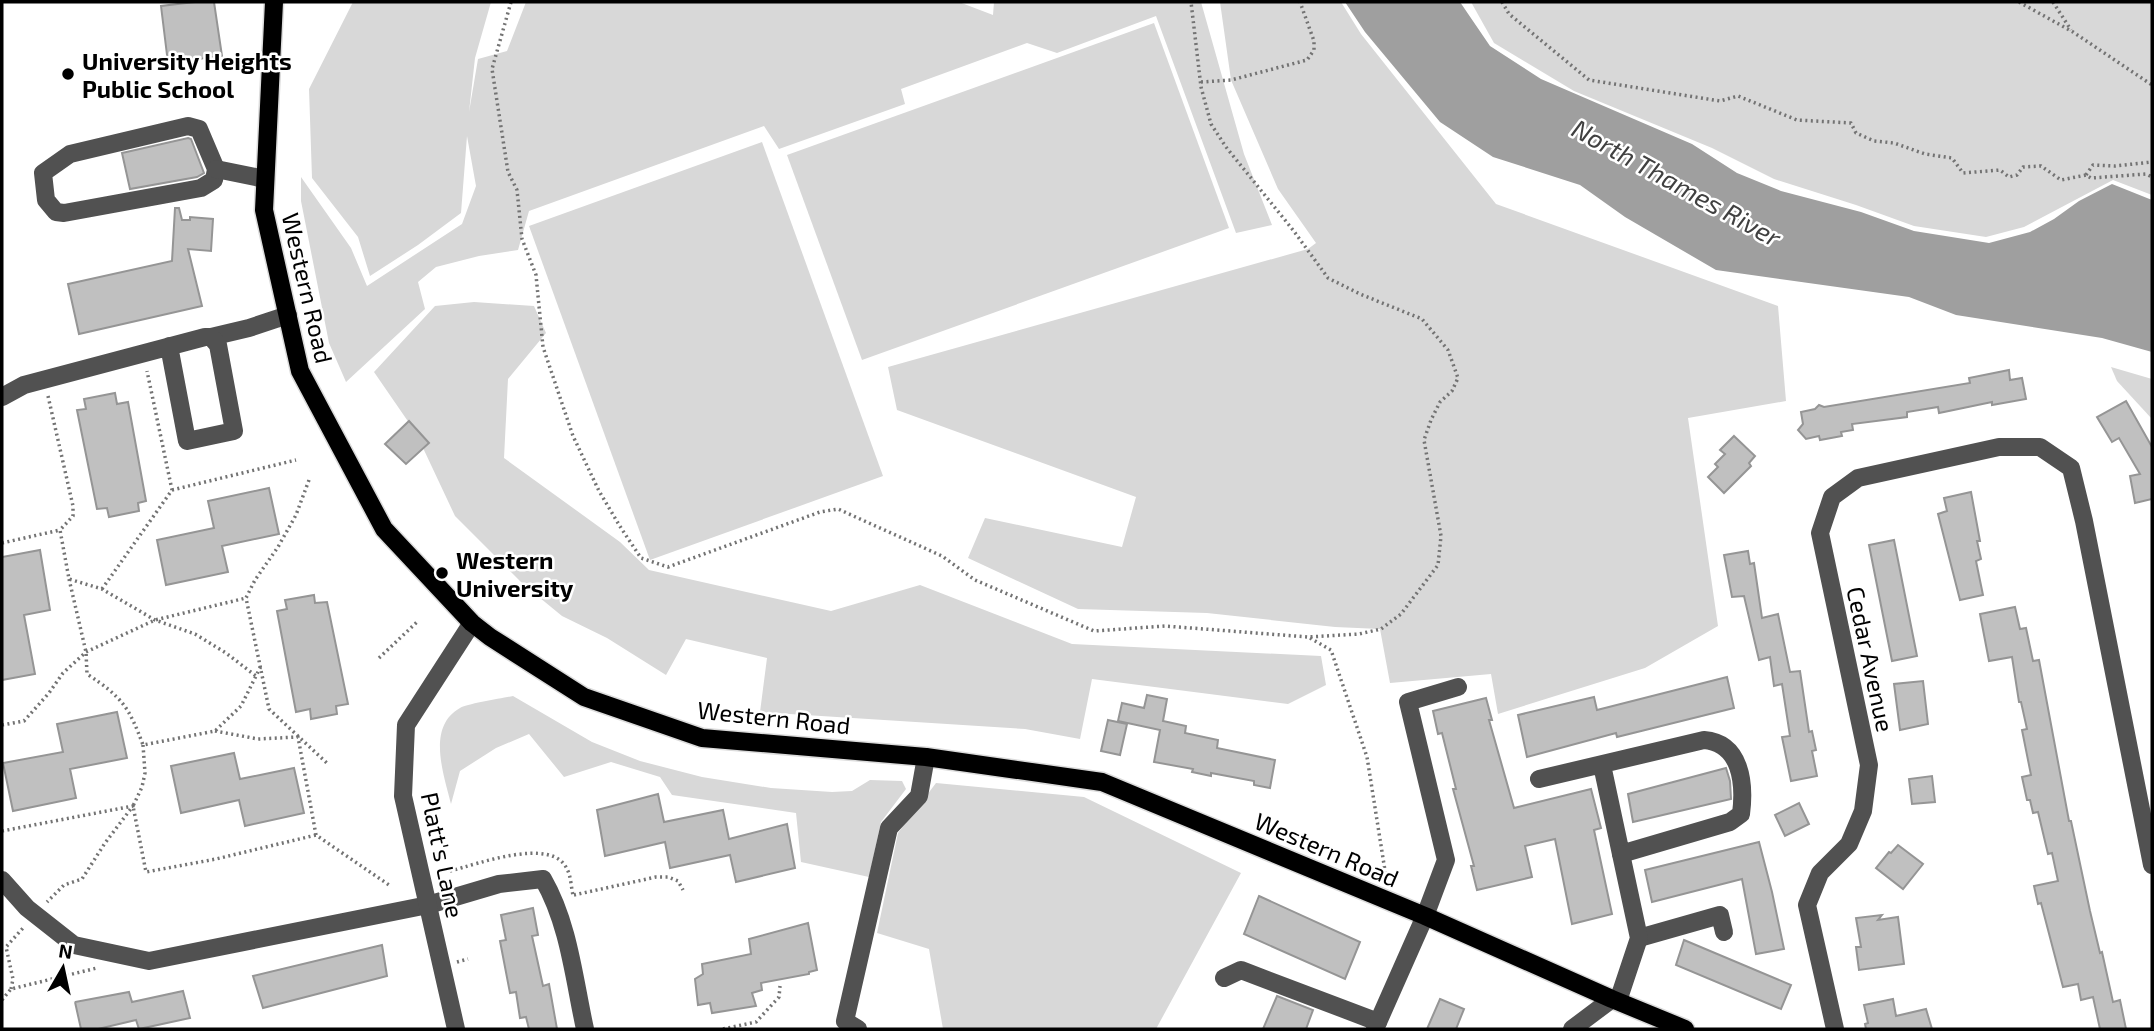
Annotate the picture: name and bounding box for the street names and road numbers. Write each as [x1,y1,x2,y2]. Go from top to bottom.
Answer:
street label: Western Road [277,210,339,366]
street label: Cedar Avenue [1841,584,1901,734]
street label: Western Road [696,695,852,739]
street label: Platt's Lane [416,790,470,920]
street label: Western Road [1251,806,1403,892]

